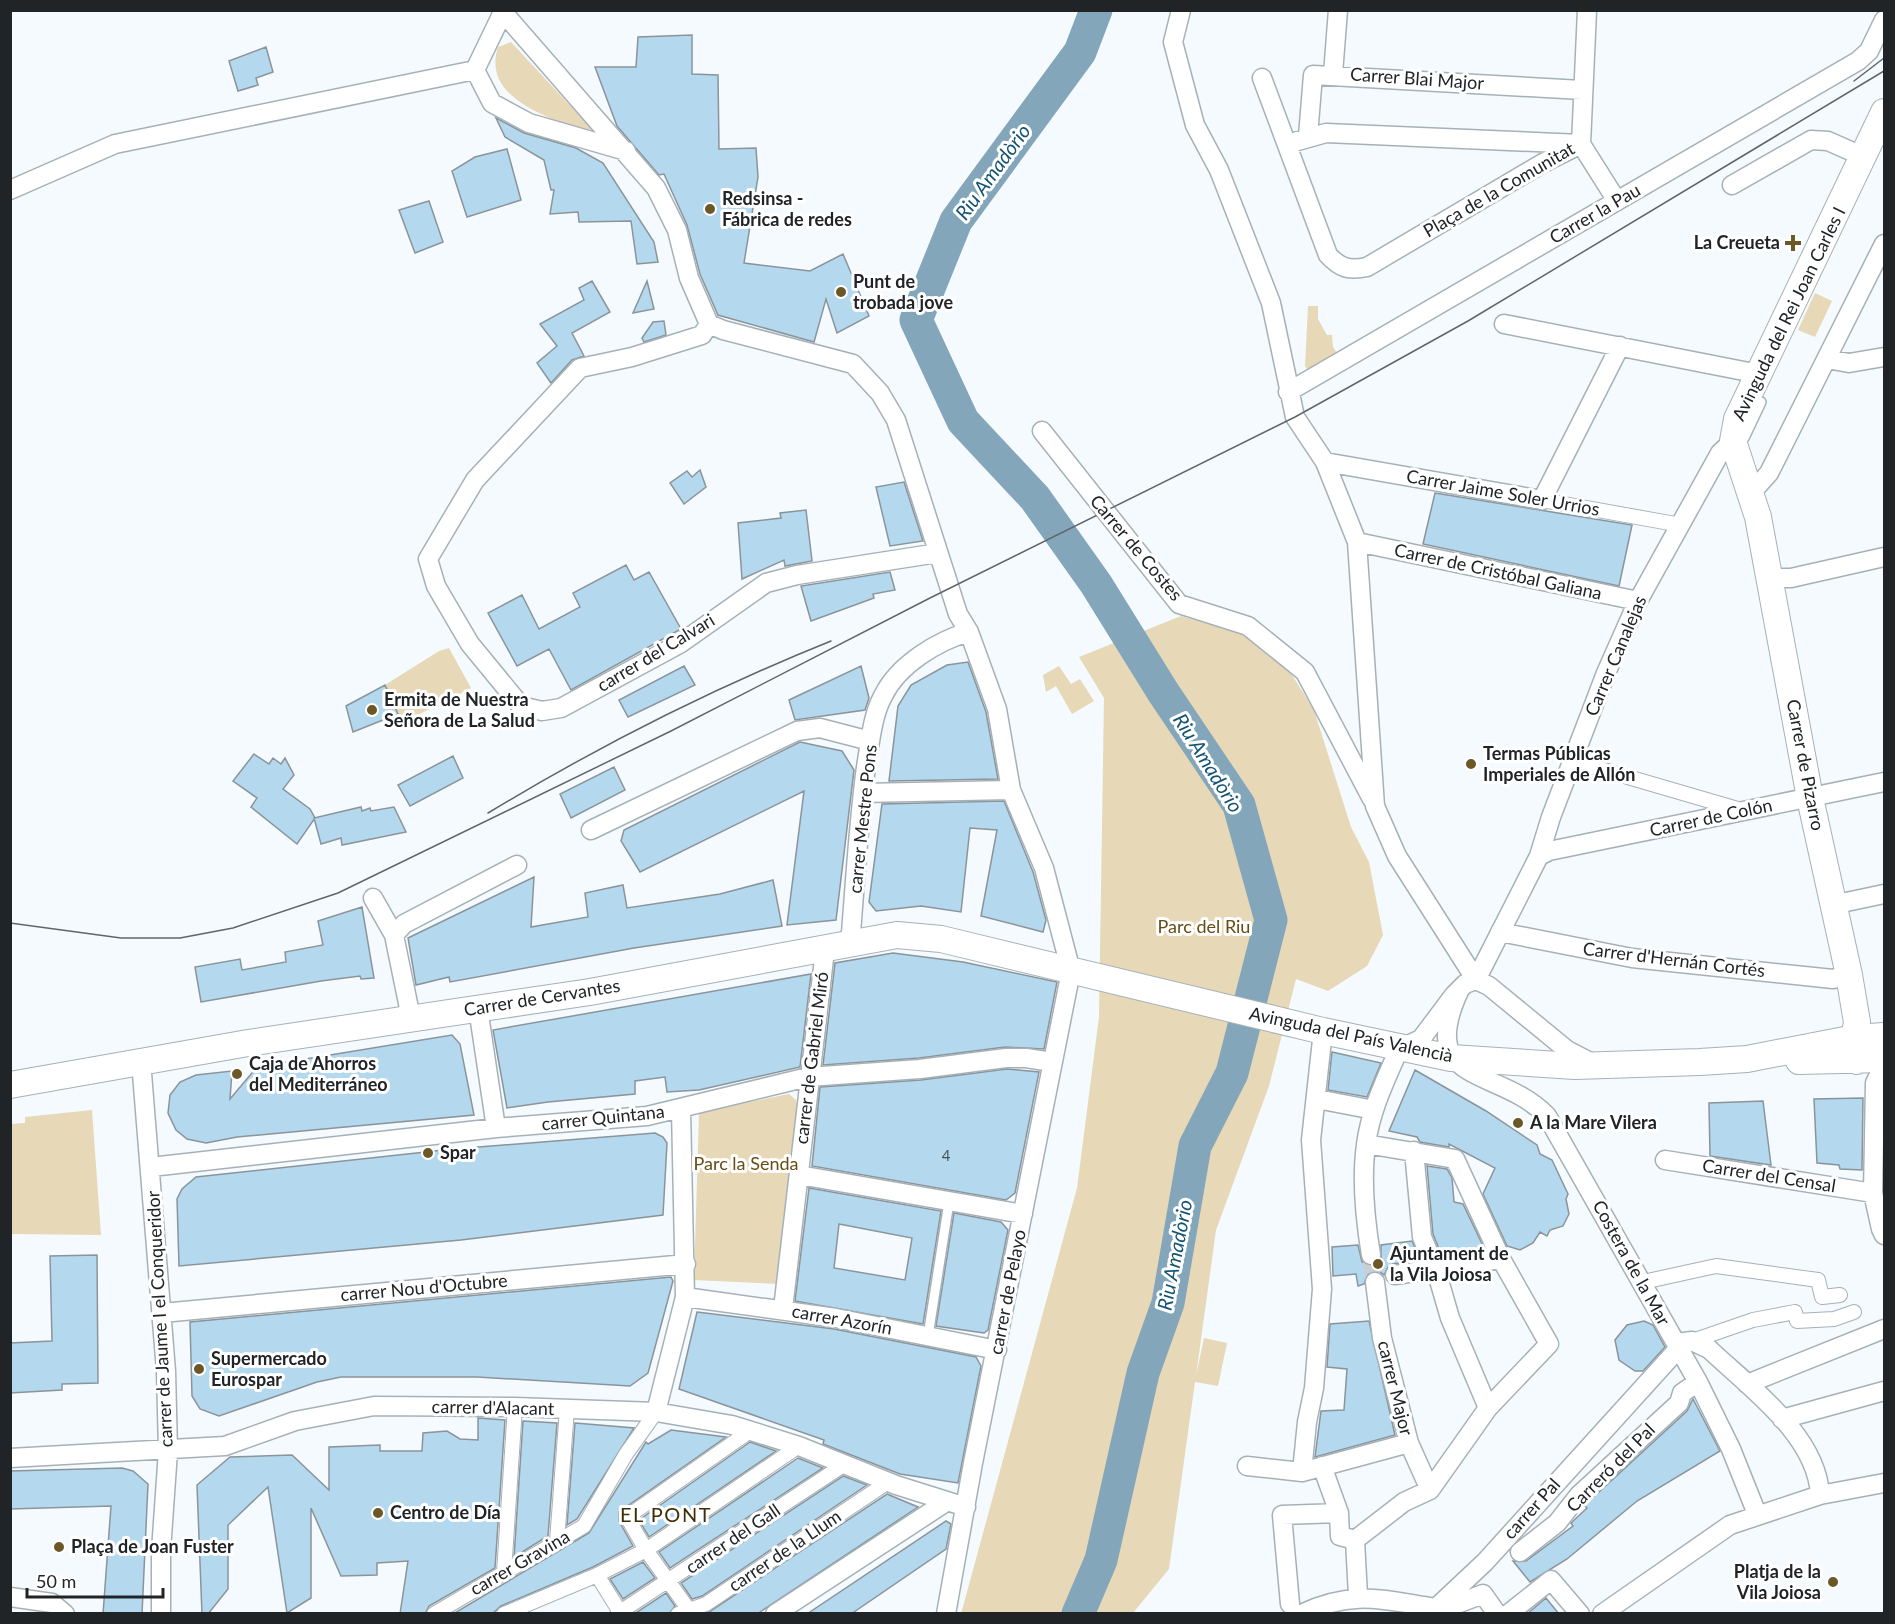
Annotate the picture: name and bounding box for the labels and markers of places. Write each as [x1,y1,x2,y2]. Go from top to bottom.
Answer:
place label: Redsinsa - Fábrica de redes [722,187,852,230]
marker: Redsinsa - Fábrica de redes [703,202,717,216]
place label: La Creueta [1694,231,1780,253]
marker: La Creueta [1784,234,1802,252]
place label: Punt de trobada jove [853,270,953,313]
marker: Punt de trobada jove [834,285,848,299]
place label: Ermita de Nuestra Señora de La Salud [384,688,535,731]
marker: Ermita de Nuestra Señora de La Salud [365,703,379,717]
place label: Termas Públicas Imperiales de Allón [1483,742,1635,785]
marker: Termas Públicas Imperiales de Allón [1464,757,1478,771]
place label: Caja de Ahorros del Mediterráneo [249,1052,388,1095]
marker: Caja de Ahorros del Mediterráneo [230,1067,244,1081]
place label: A la Mare Vilera [1529,1111,1657,1133]
marker: A la Mare Vilera [1511,1116,1525,1130]
place label: Spar [440,1141,476,1163]
marker: Spar [421,1146,435,1160]
place label: Ajuntament de la Vila Joiosa [1389,1242,1509,1285]
marker: Ajuntament de la Vila Joiosa [1371,1257,1385,1271]
place label: Supermercado Eurospar [211,1347,327,1390]
marker: Supermercado Eurospar [192,1362,206,1376]
place label: Centro de Día [390,1501,501,1523]
marker: Centro de Día [371,1506,385,1520]
place label: Plaça de Joan Fuster [71,1535,234,1557]
marker: Plaça de Joan Fuster [52,1540,66,1554]
place label: Platja de la Vila Joiosa [1734,1560,1821,1603]
marker: Platja de la Vila Joiosa [1826,1575,1840,1589]

